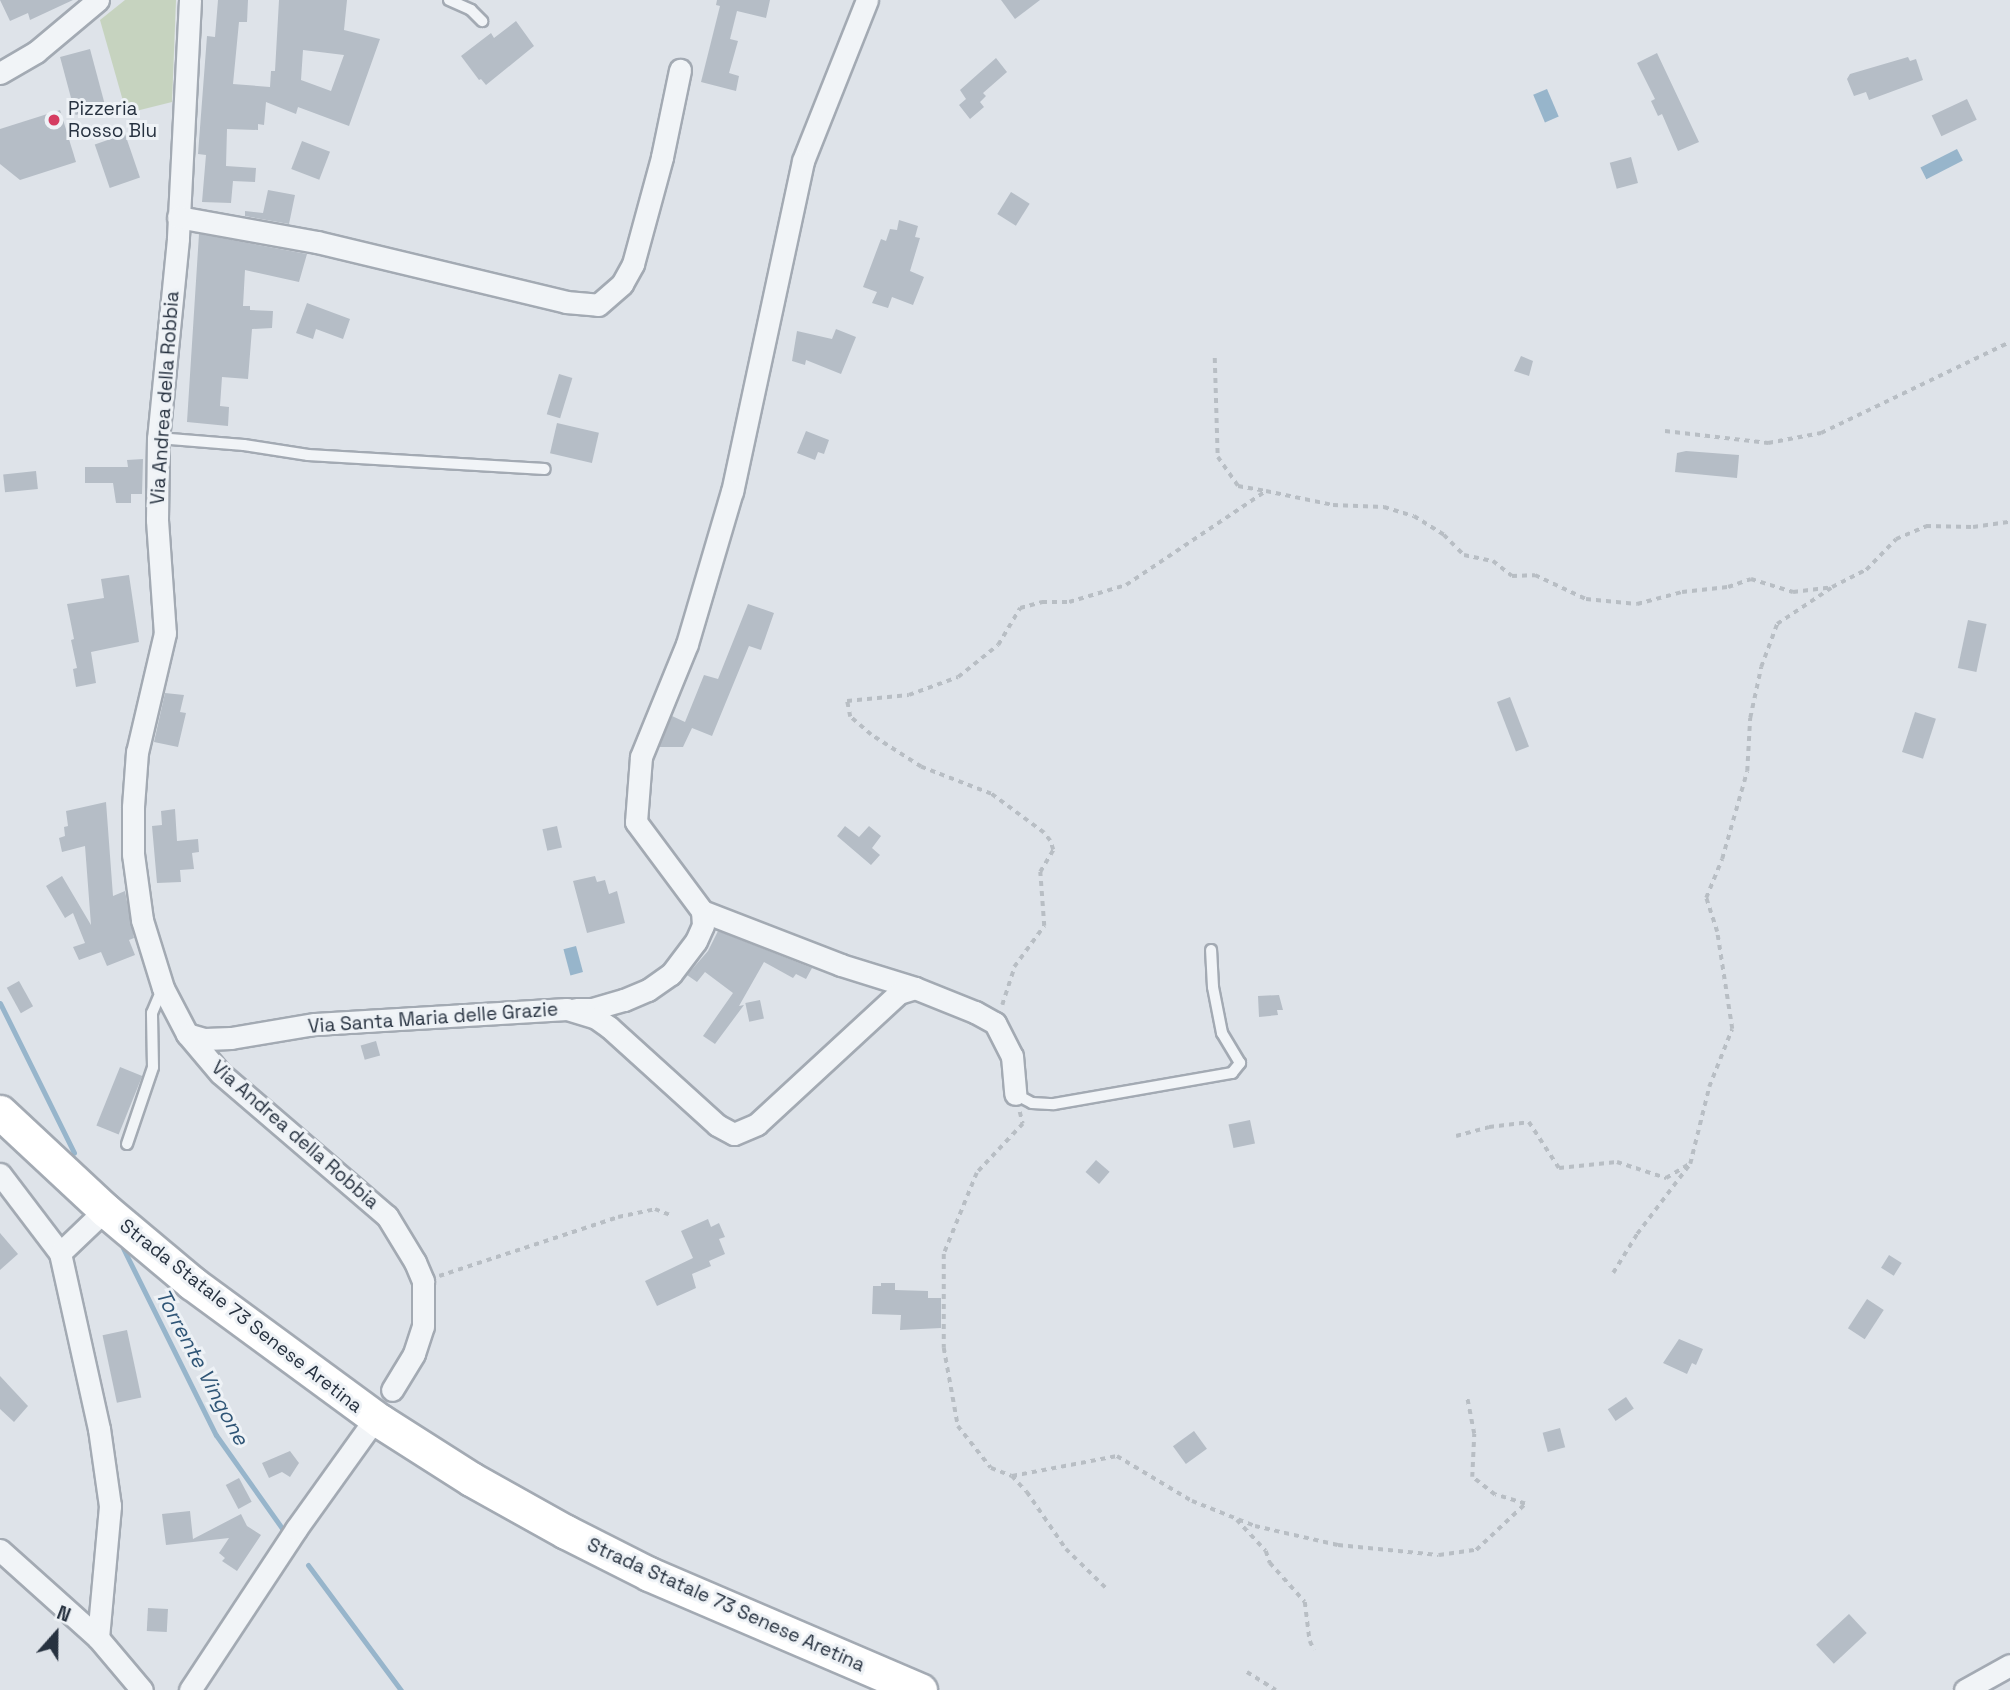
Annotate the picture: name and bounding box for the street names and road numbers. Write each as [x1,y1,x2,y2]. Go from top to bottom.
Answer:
street label: Via Andrea della Robbia [146,290,184,506]
street label: Via Santa Maria delle Grazie [307,998,559,1038]
street label: Via Andrea della Robbia [207,1056,383,1214]
street label: Strada Statale 73 Senese Aretina [115,1214,367,1418]
street label: Strada Statale 73 Senese Aretina [584,1533,868,1677]

